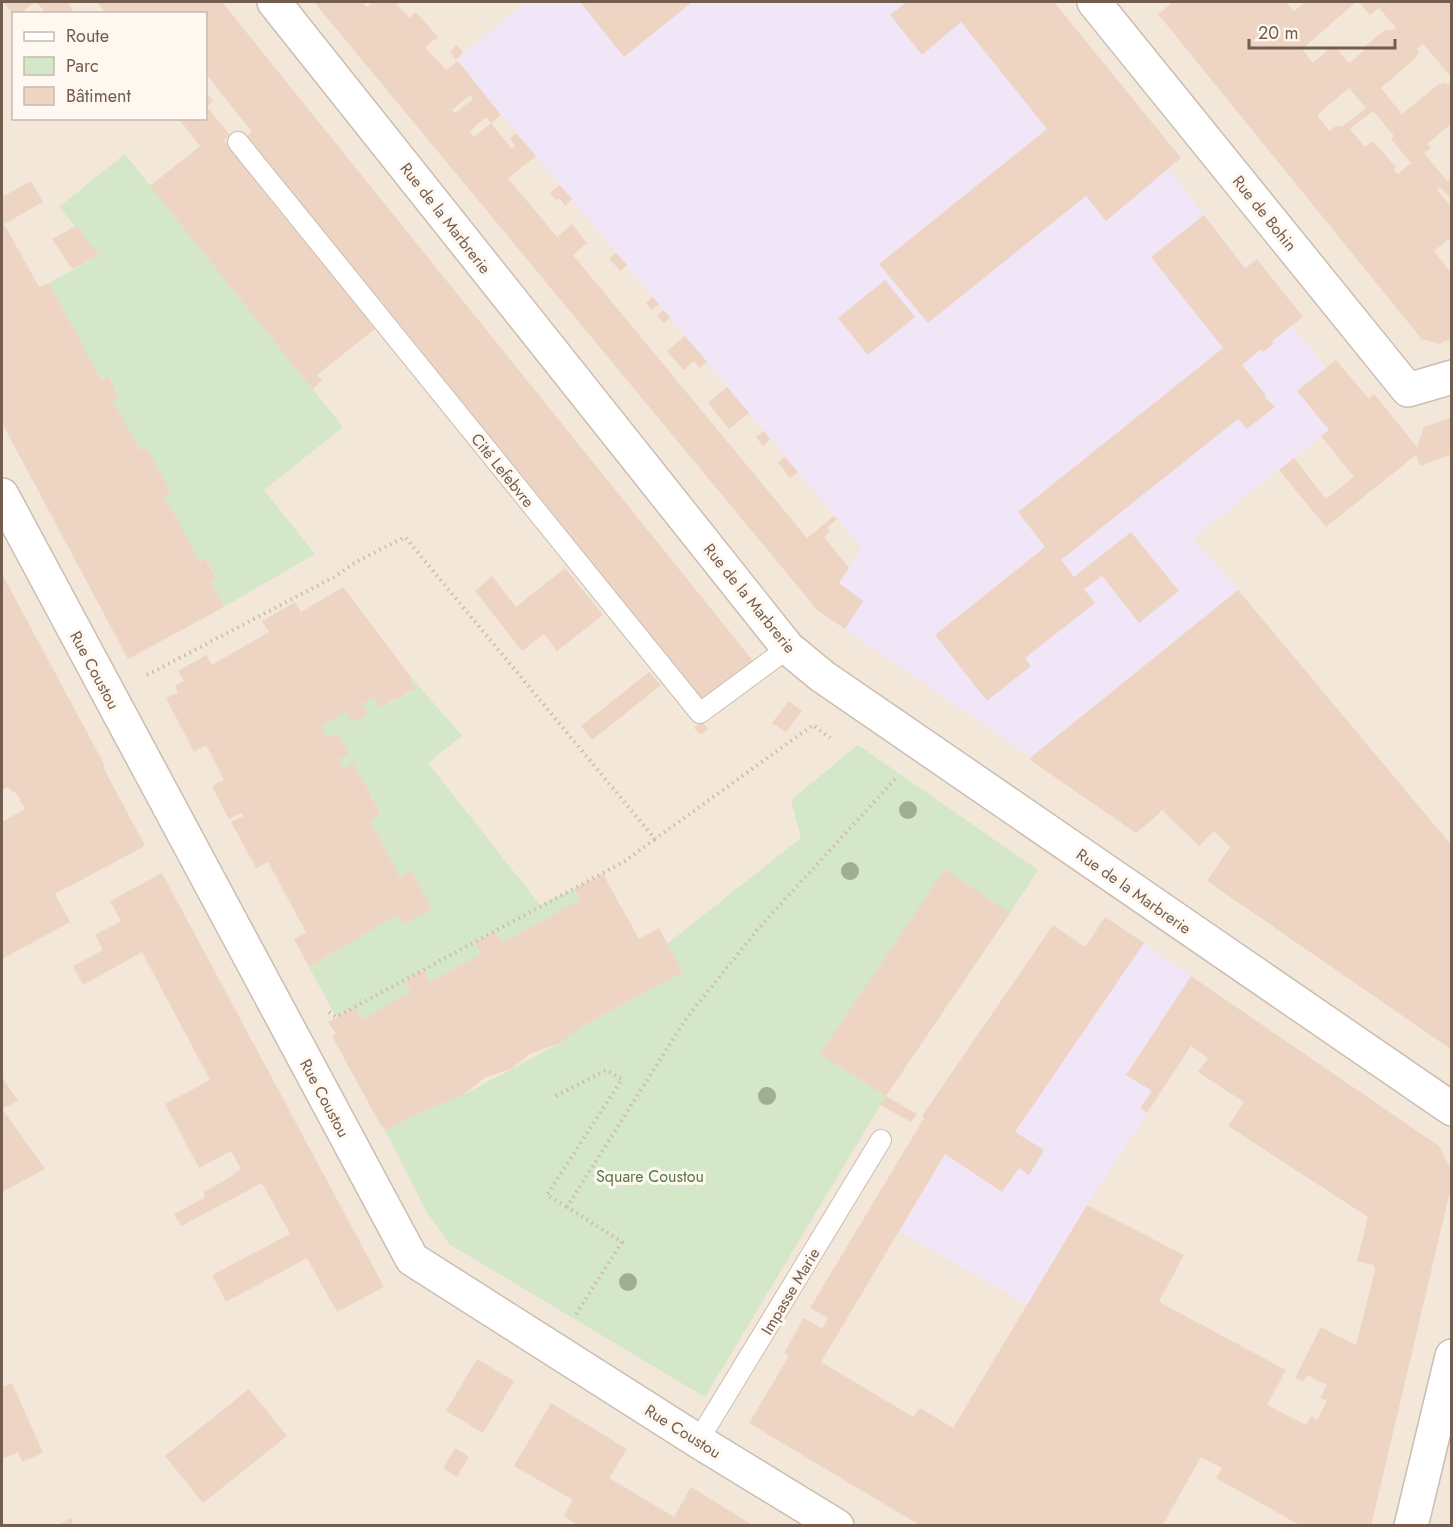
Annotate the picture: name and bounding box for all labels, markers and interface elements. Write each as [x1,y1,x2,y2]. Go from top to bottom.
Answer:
legend [12,12,207,120]
scale bar [1249,12,1394,50]
text: 20 m [1258,20,1298,46]
text: Route [66,23,109,49]
text: Parc [66,53,99,79]
text: Bâtiment [66,83,132,109]
street label: Rue de la Marbrerie [395,158,496,279]
street label: Rue de Bohin [1227,171,1302,256]
street label: Cité Lefebvre [465,428,540,512]
street label: Rue de la Marbrerie [698,538,801,658]
street label: Rue Coustou [64,627,125,714]
street label: Rue de la Marbrerie [1072,843,1196,940]
street label: Rue Coustou [294,1055,355,1142]
park label: Square Coustou [596,1165,704,1188]
street label: Impasse Marie [755,1243,825,1339]
street label: Rue Coustou [640,1399,725,1464]

